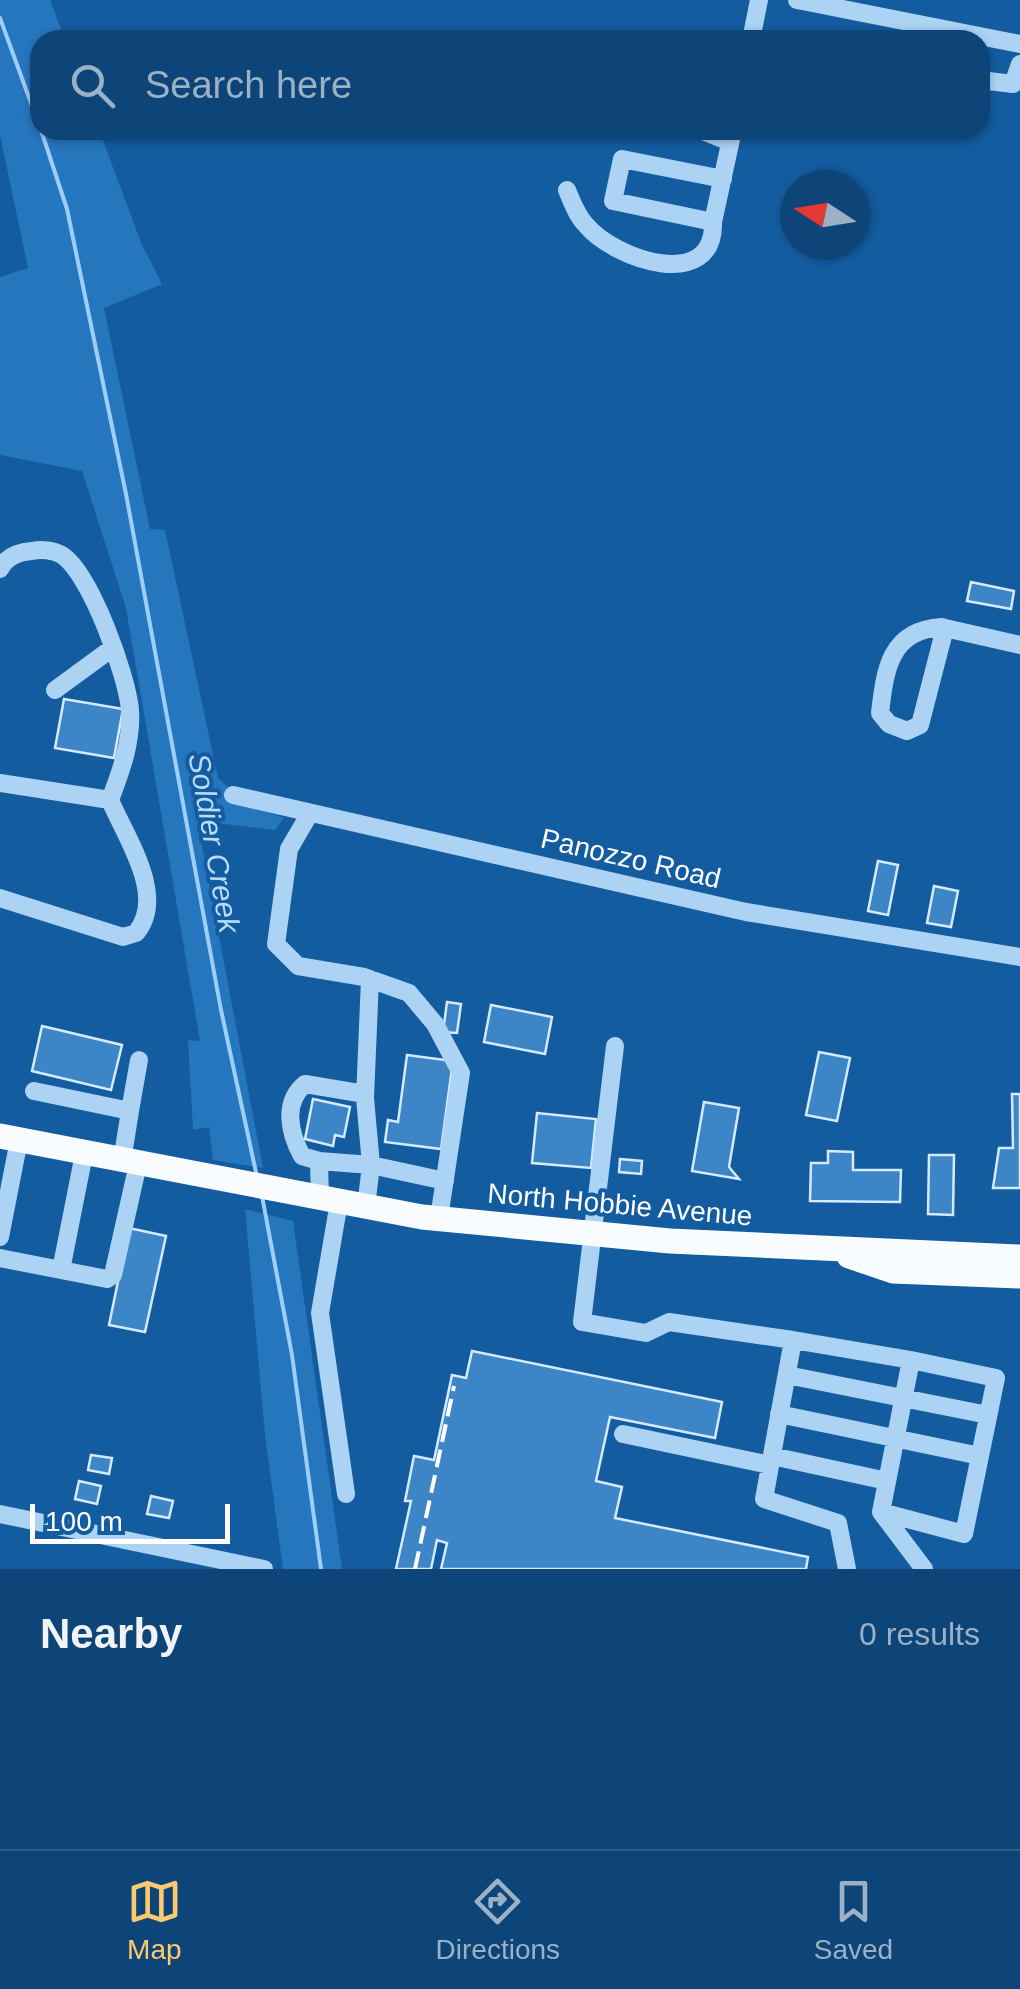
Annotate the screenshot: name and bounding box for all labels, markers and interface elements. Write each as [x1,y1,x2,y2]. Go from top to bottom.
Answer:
search box [30,30,990,140]
icon: search [65,58,120,113]
text: Search here [145,64,352,106]
north arrow [780,170,870,260]
water label: Soldier Creek [182,751,247,937]
street label: Panozzo Road [538,823,724,894]
street label: North Hobbie Avenue [486,1177,754,1232]
scale bar [30,1499,230,1544]
text: 100 m [45,1506,123,1537]
text: Nearby [40,1610,182,1657]
text: 0 results [859,1616,980,1652]
tab: Map [127,1874,182,1966]
tab: Directions [436,1874,560,1966]
tab: Saved [814,1874,893,1966]

